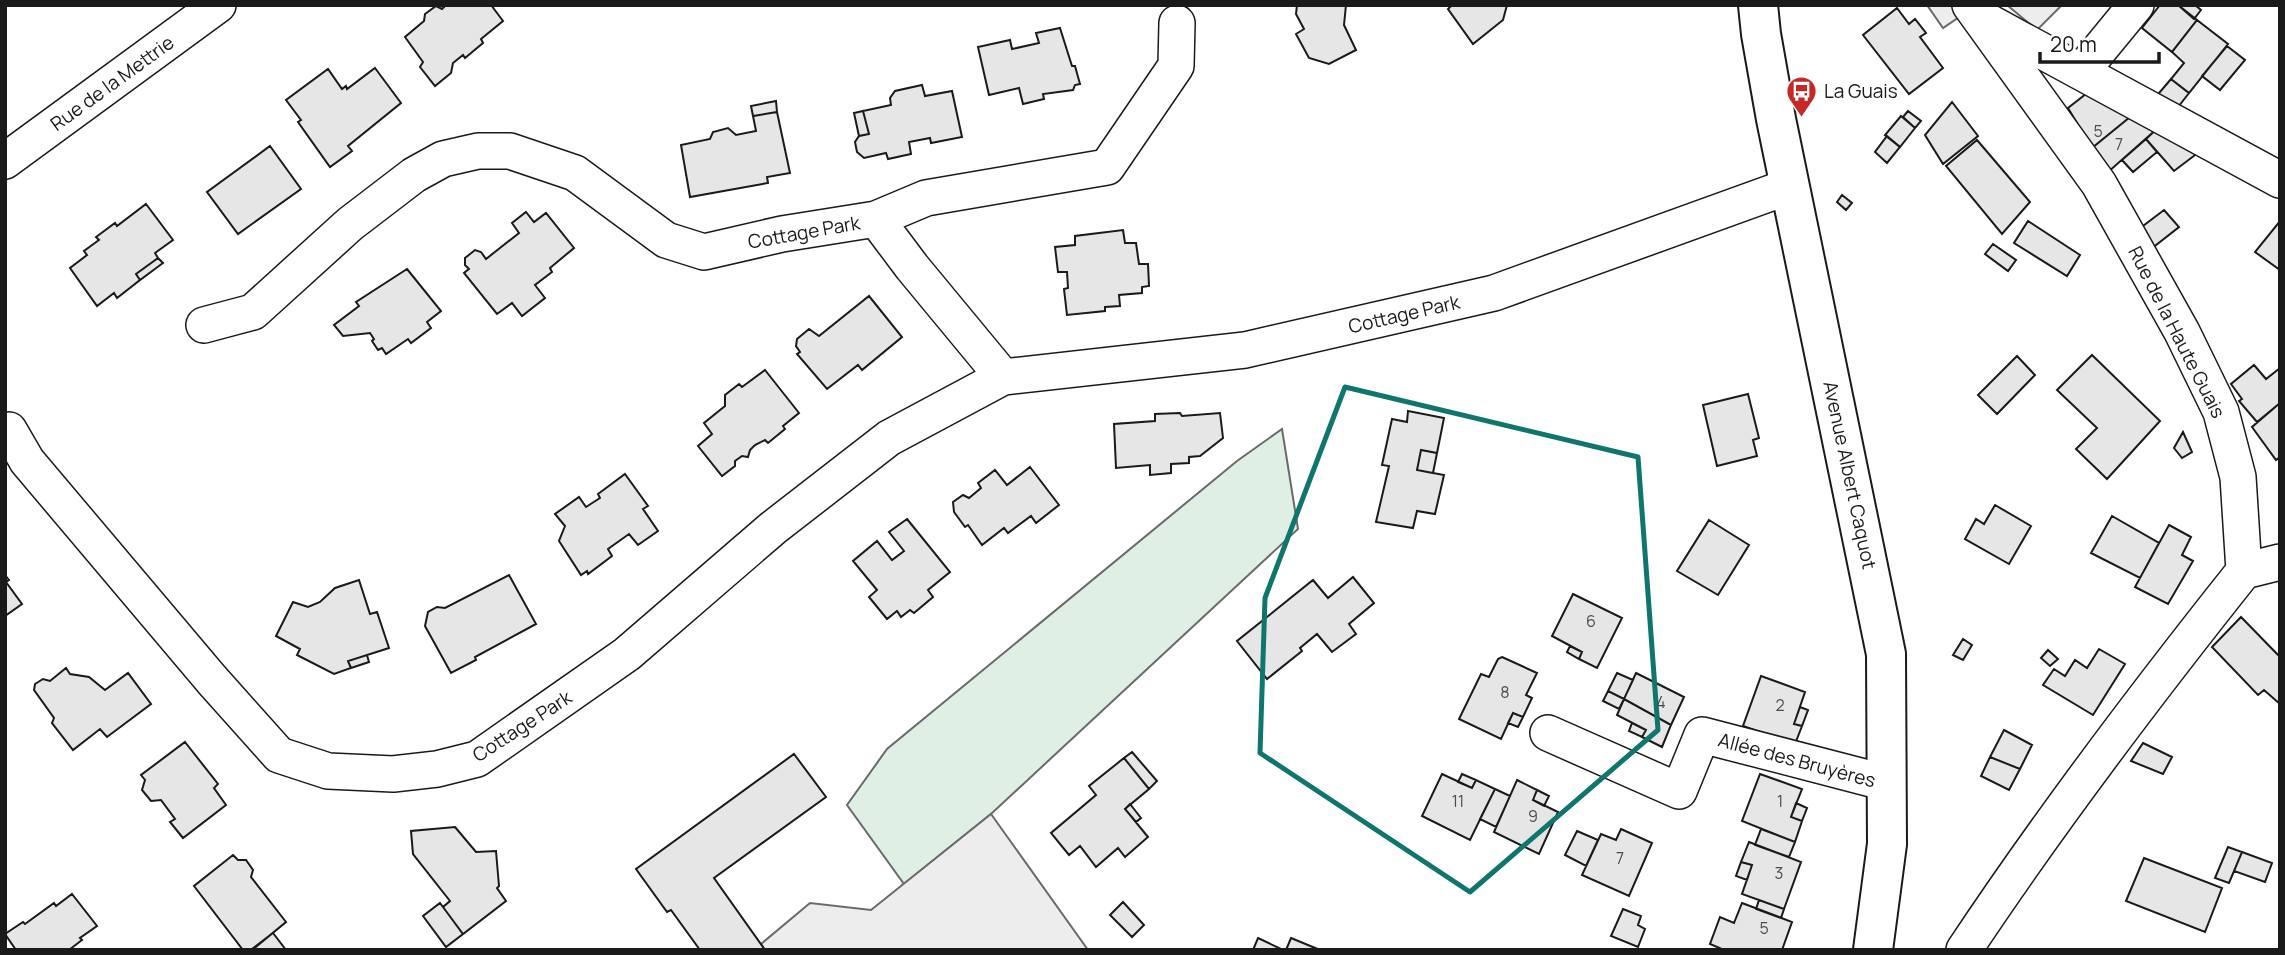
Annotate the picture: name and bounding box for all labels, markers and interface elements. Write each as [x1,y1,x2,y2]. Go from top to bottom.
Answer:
scale bar [2040,21,2159,65]
street label: Rue de la Mettrie [45,29,179,137]
text: 20 m [2050,30,2097,58]
bus stop icon: La Guais [1784,74,1818,118]
place label: La Guais [1824,78,1898,104]
house number: 5 [2093,120,2103,142]
house number: 7 [2115,133,2123,155]
street label: Cottage Park [746,209,863,255]
street label: Rue de la Haute Guais [2122,242,2232,422]
street label: Cottage Park [1346,288,1463,339]
street label: Avenue Albert Caquot [1817,379,1883,571]
house number: 6 [1586,610,1596,632]
house number: 8 [1500,681,1510,703]
street label: Cottage Park [467,684,577,768]
house number: 4 [1656,691,1666,713]
house number: 2 [1775,694,1785,716]
street label: Allée des Bruyères [1716,727,1878,793]
house number: 11 [1452,790,1464,812]
house number: 1 [1777,790,1783,812]
house number: 9 [1528,805,1538,827]
house number: 7 [1616,847,1624,869]
house number: 3 [1775,862,1783,884]
house number: 5 [1759,917,1769,939]

